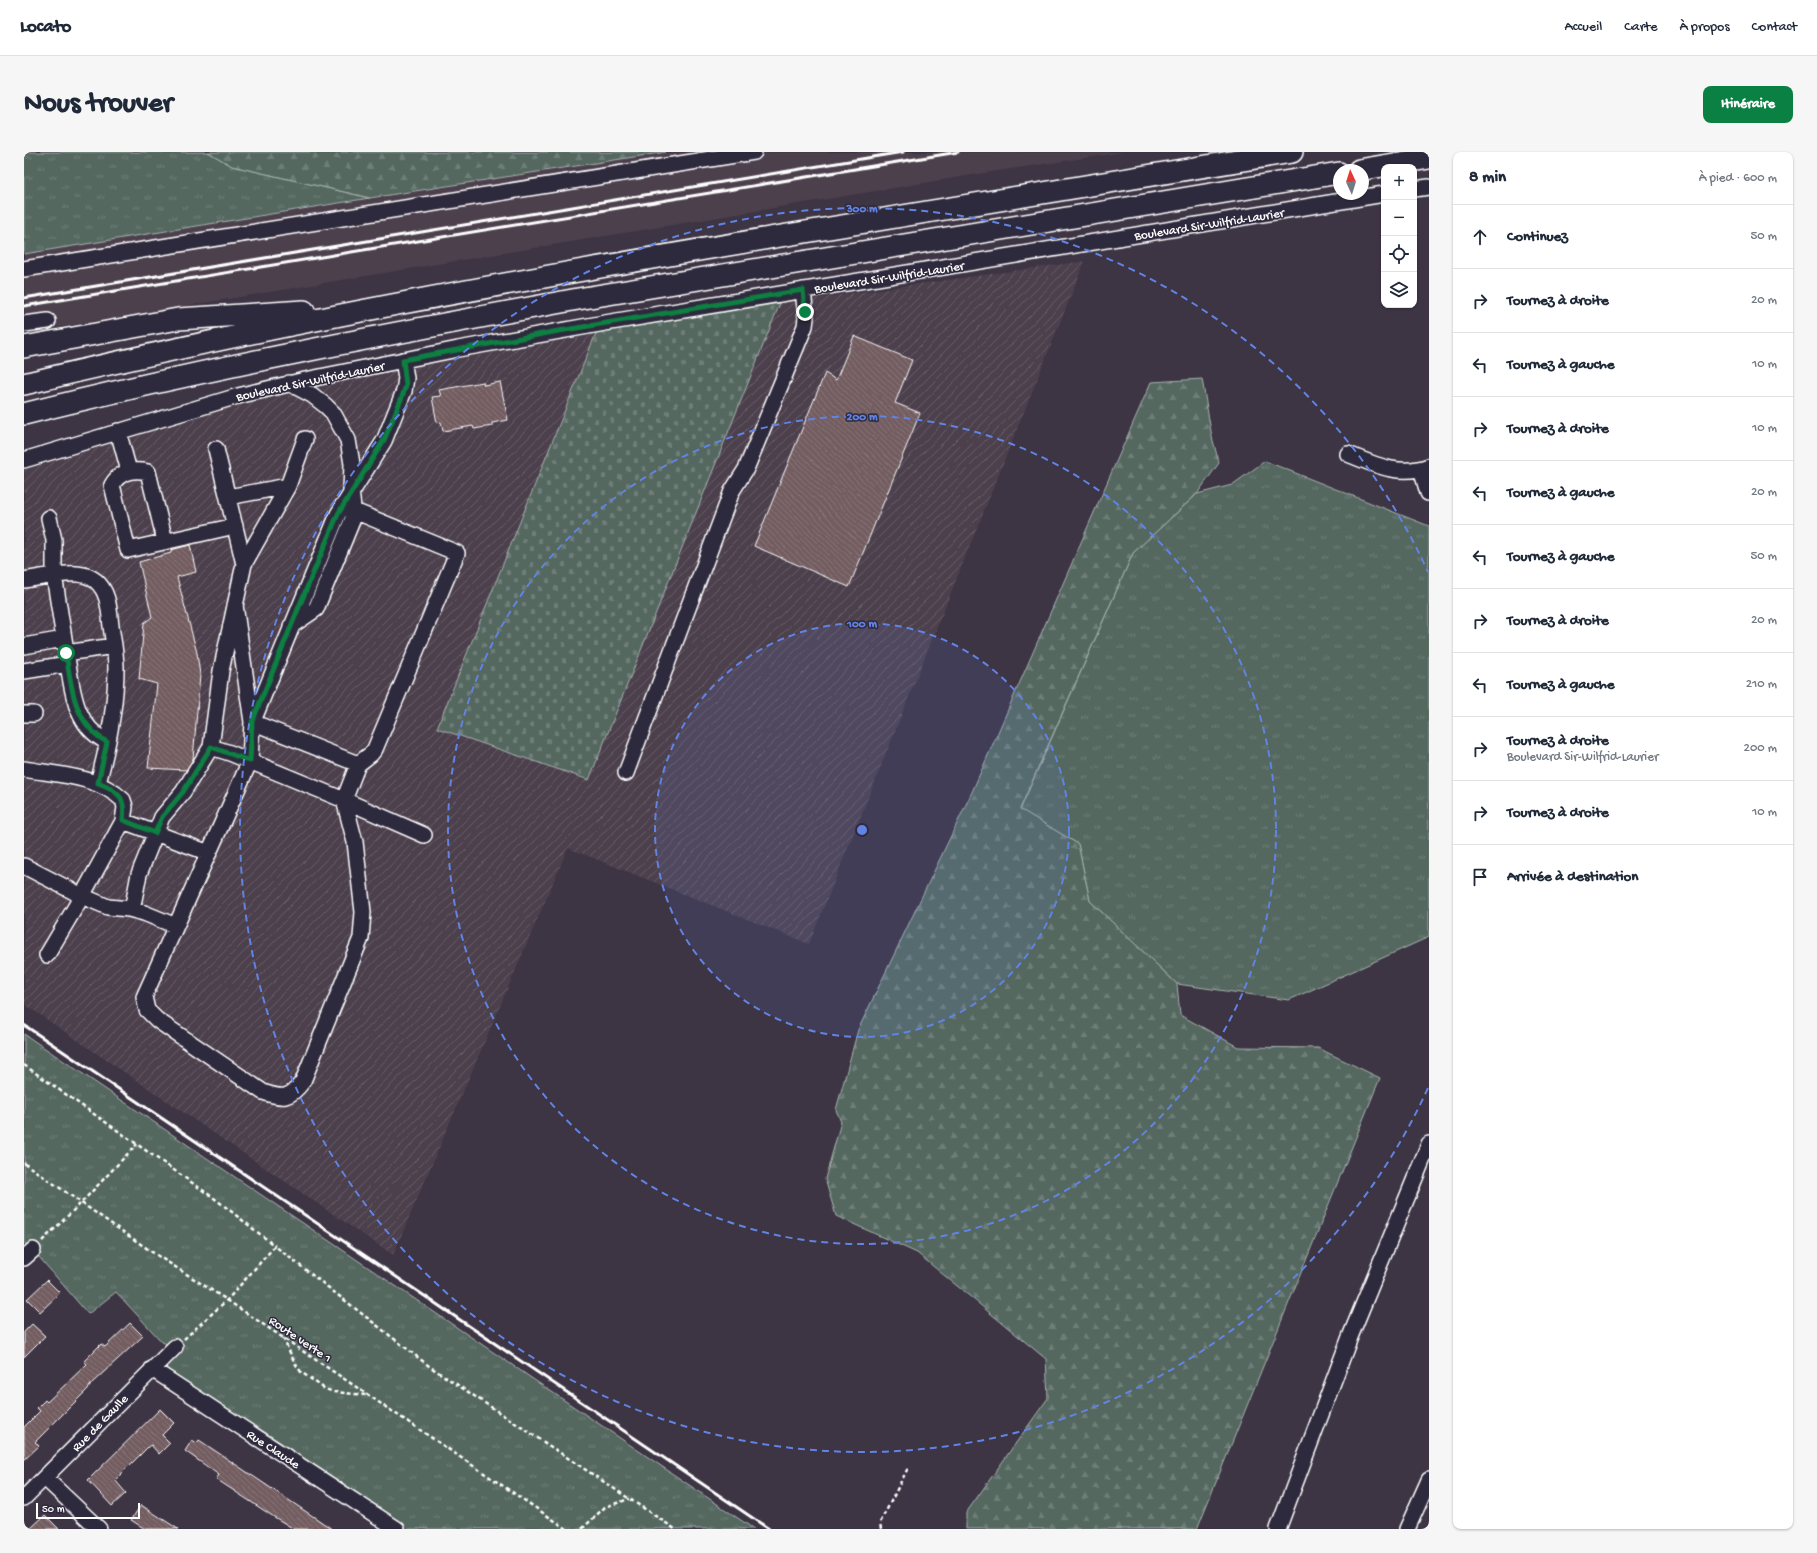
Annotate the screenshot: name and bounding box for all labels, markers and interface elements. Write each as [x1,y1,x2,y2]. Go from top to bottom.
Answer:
text: Locato [20,16,71,39]
text: Accueil [1565,19,1602,36]
text: Carte [1624,19,1658,36]
text: À propos [1680,19,1730,36]
text: Contact [1752,19,1797,36]
button: Itinéraire [1703,86,1793,123]
text: Nous trouver [24,88,173,121]
north arrow [1333,164,1369,200]
map controls [1381,164,1417,308]
button: + [1381,164,1417,200]
text: 8 min [1469,168,1506,188]
text: À pied · 600 m [1699,171,1777,186]
button: − [1381,200,1417,236]
text: 300 m [845,203,878,217]
street label: Boulevard Sir-Wilfrid-Laurier [1132,206,1287,245]
icon: ahead [1469,226,1491,248]
text: Continuez [1507,228,1568,246]
text: 50 m [1750,229,1777,244]
button: locate [1381,236,1417,272]
street label: Boulevard Sir-Wilfrid-Laurier [812,259,967,298]
button: layers [1381,272,1417,308]
icon: right [1469,290,1491,312]
text: Tournez à droite [1507,292,1609,310]
text: 20 m [1751,293,1777,308]
route end [796,303,814,321]
icon: left [1469,354,1491,376]
text: Tournez à gauche [1507,356,1615,374]
text: 10 m [1752,357,1777,372]
street label: Boulevard Sir-Wilfrid-Laurier [234,359,388,406]
text: 200 m [847,411,878,425]
icon: right [1469,418,1491,440]
text: Tournez à droite [1507,420,1609,438]
text: 10 m [1752,421,1777,436]
icon: left [1469,482,1491,504]
text: Tournez à gauche [1507,484,1615,502]
text: 20 m [1751,485,1777,500]
icon: left [1469,546,1491,568]
text: Tournez à gauche [1507,548,1615,566]
text: 50 m [1750,549,1777,564]
icon: right [1469,610,1491,632]
text: Tournez à droite [1507,612,1609,630]
text: 20 m [1751,613,1777,628]
text: 100 m [846,618,877,632]
route start [57,644,75,662]
icon: left [1469,674,1491,696]
text: Tournez à gauche [1507,676,1615,694]
text: 210 m [1746,677,1777,692]
text: Tournez à droite [1507,732,1609,750]
icon: right [1469,738,1491,760]
text: 200 m [1744,741,1777,756]
text: Boulevard Sir-Wilfrid-Laurier [1507,750,1659,765]
icon: right [1469,802,1491,824]
text: Tournez à droite [1507,804,1609,822]
text: 10 m [1752,805,1777,820]
centre of rings [855,823,869,837]
icon: arrive [1469,866,1491,888]
text: Arrivée à destination [1507,868,1638,886]
street label: Route verte 1 [265,1314,334,1366]
street label: Rue de Gaulle [70,1392,132,1456]
street label: Rue Claude [243,1427,302,1473]
scale bar [36,1501,140,1520]
text: 50 m [42,1504,64,1516]

